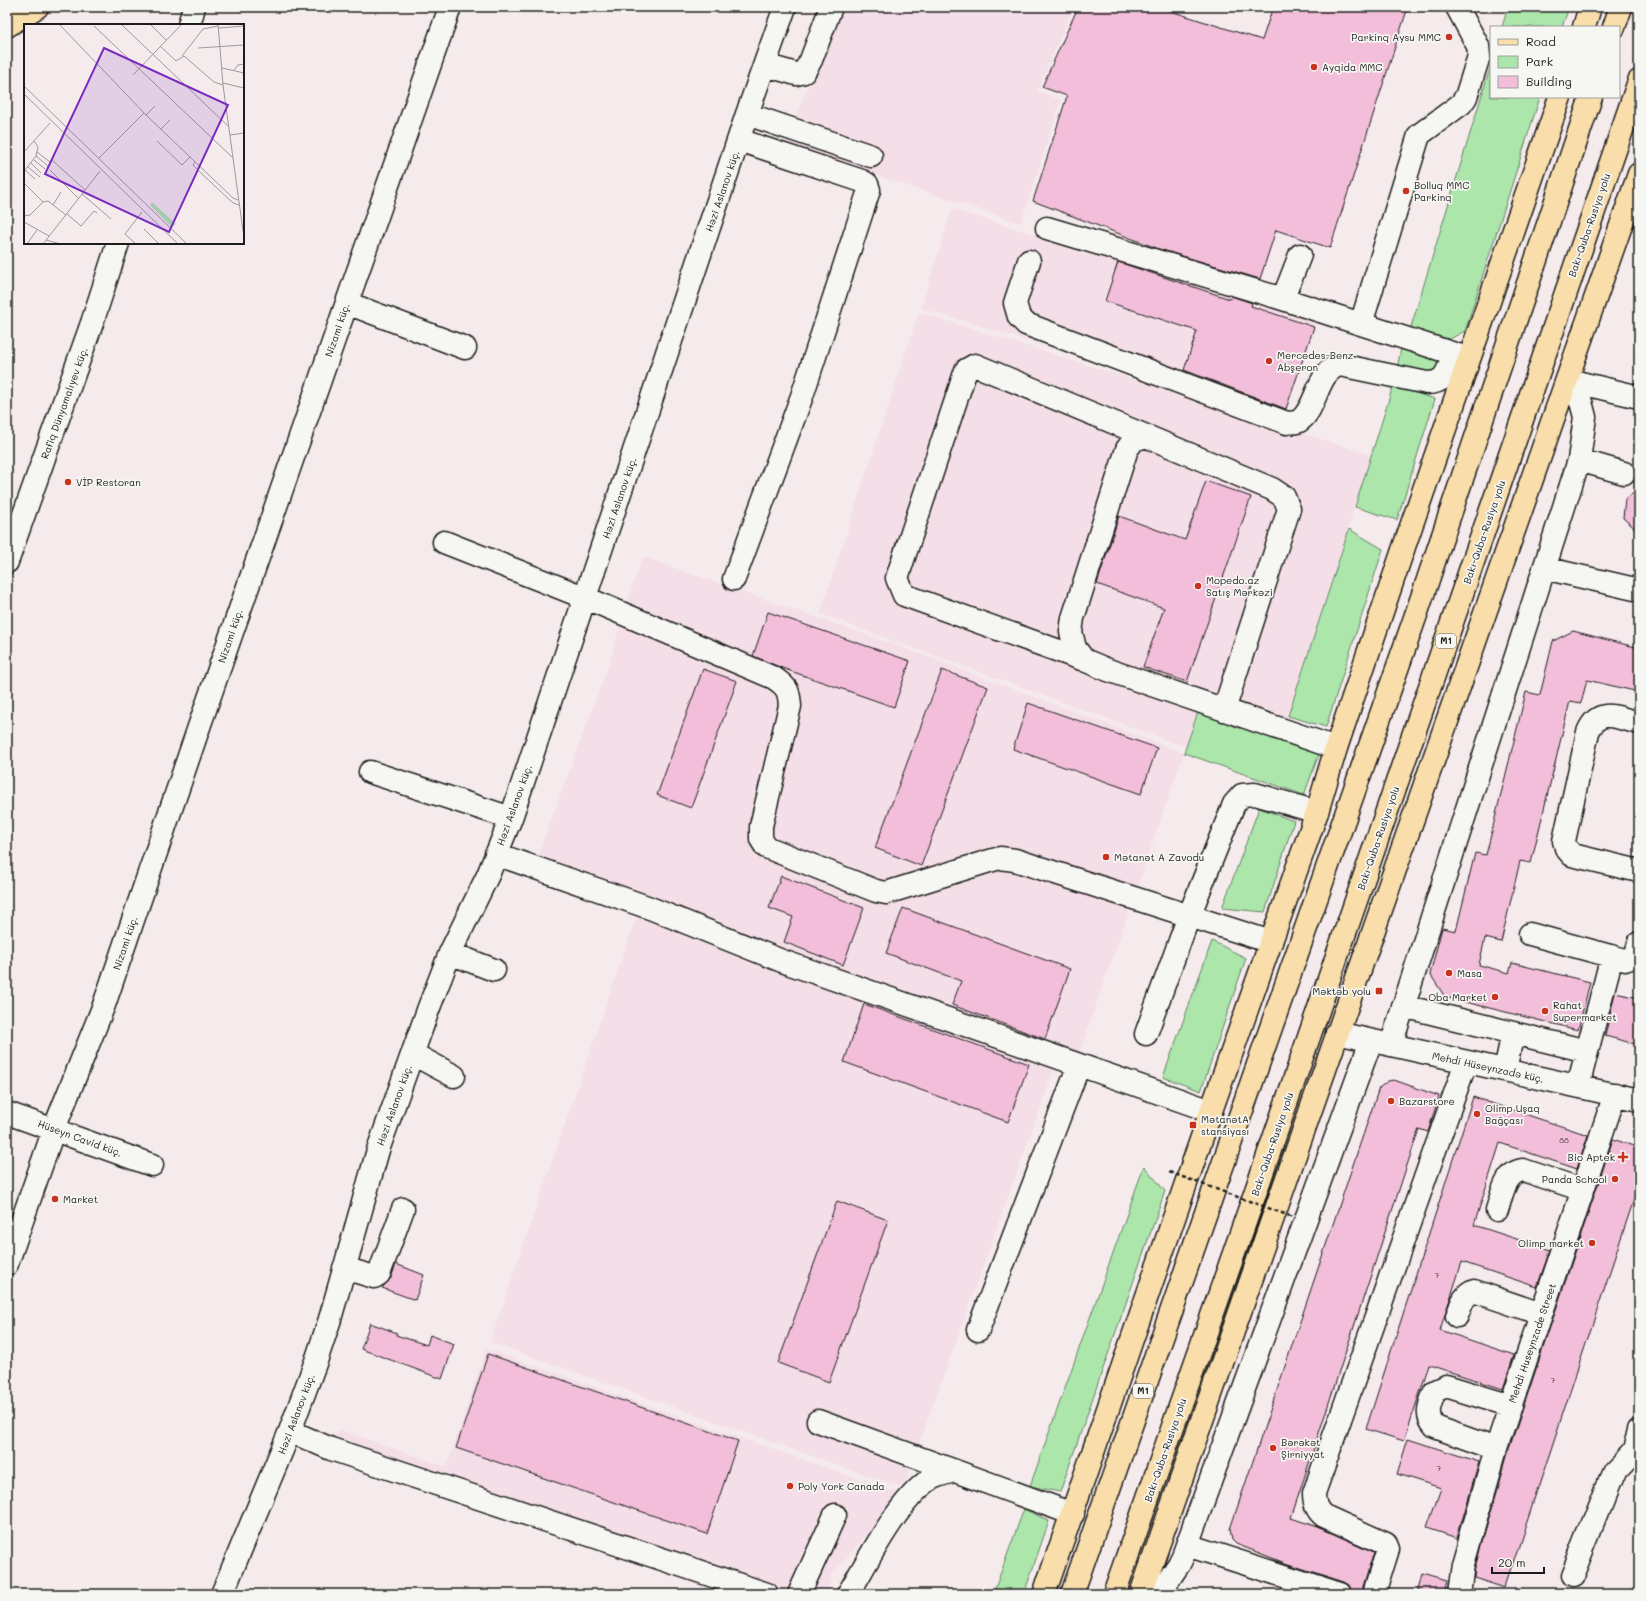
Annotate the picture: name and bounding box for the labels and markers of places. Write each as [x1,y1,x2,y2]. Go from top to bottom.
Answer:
place label: Parkinq Aysu MMC [1351,30,1441,44]
marker: Parkinq Aysu MMC [1444,32,1454,42]
place label: Ayqida MMC [1322,60,1382,74]
marker: Ayqida MMC [1309,62,1319,72]
place label: Bolluq MMC Parkinq [1414,178,1469,204]
marker: Bolluq MMC Parkinq [1401,186,1411,196]
place label: Mercedes-Benz Abşeron [1277,348,1354,374]
marker: Mercedes-Benz Abşeron [1264,356,1274,366]
place label: VİP Restoran [76,475,141,489]
marker: VİP Restoran [63,477,73,487]
place label: Mopedo.az Satış Mərkəzi [1206,573,1273,599]
marker: Mopedo.az Satış Mərkəzi [1193,581,1203,591]
place label: Mətanət A Zavodu [1114,850,1204,864]
marker: Mətanət A Zavodu [1101,852,1111,862]
place label: Masa [1457,966,1482,980]
marker: Masa [1444,968,1454,978]
place label: Məktəb yolu [1312,984,1371,998]
marker: Məktəb yolu [1374,986,1384,996]
place label: Oba Market [1428,990,1487,1004]
marker: Oba Market [1490,992,1500,1002]
place label: Rahat Supermarket [1553,998,1617,1024]
marker: Rahat Supermarket [1540,1006,1550,1016]
place label: Bazarstore [1399,1094,1455,1108]
marker: Bazarstore [1386,1096,1396,1106]
place label: Olimp Uşaq Bağçası [1485,1101,1540,1127]
marker: Olimp Uşaq Bağçası [1472,1109,1482,1119]
place label: MətanətA stansiyası [1201,1112,1249,1138]
marker: MətanətA stansiyası [1188,1120,1198,1130]
place label: Bio Aptek [1568,1150,1615,1164]
marker: Bio Aptek [1618,1152,1628,1162]
place label: Panda School [1542,1172,1607,1186]
marker: Panda School [1610,1174,1620,1184]
place label: Market [63,1192,98,1206]
marker: Market [50,1194,60,1204]
place label: Olimp market [1518,1236,1584,1250]
marker: Olimp market [1587,1238,1597,1248]
place label: Bərəkət Şirniyyat [1281,1435,1324,1461]
marker: Bərəkət Şirniyyat [1268,1443,1278,1453]
place label: Poly York Canada [798,1479,885,1493]
marker: Poly York Canada [785,1481,795,1491]

